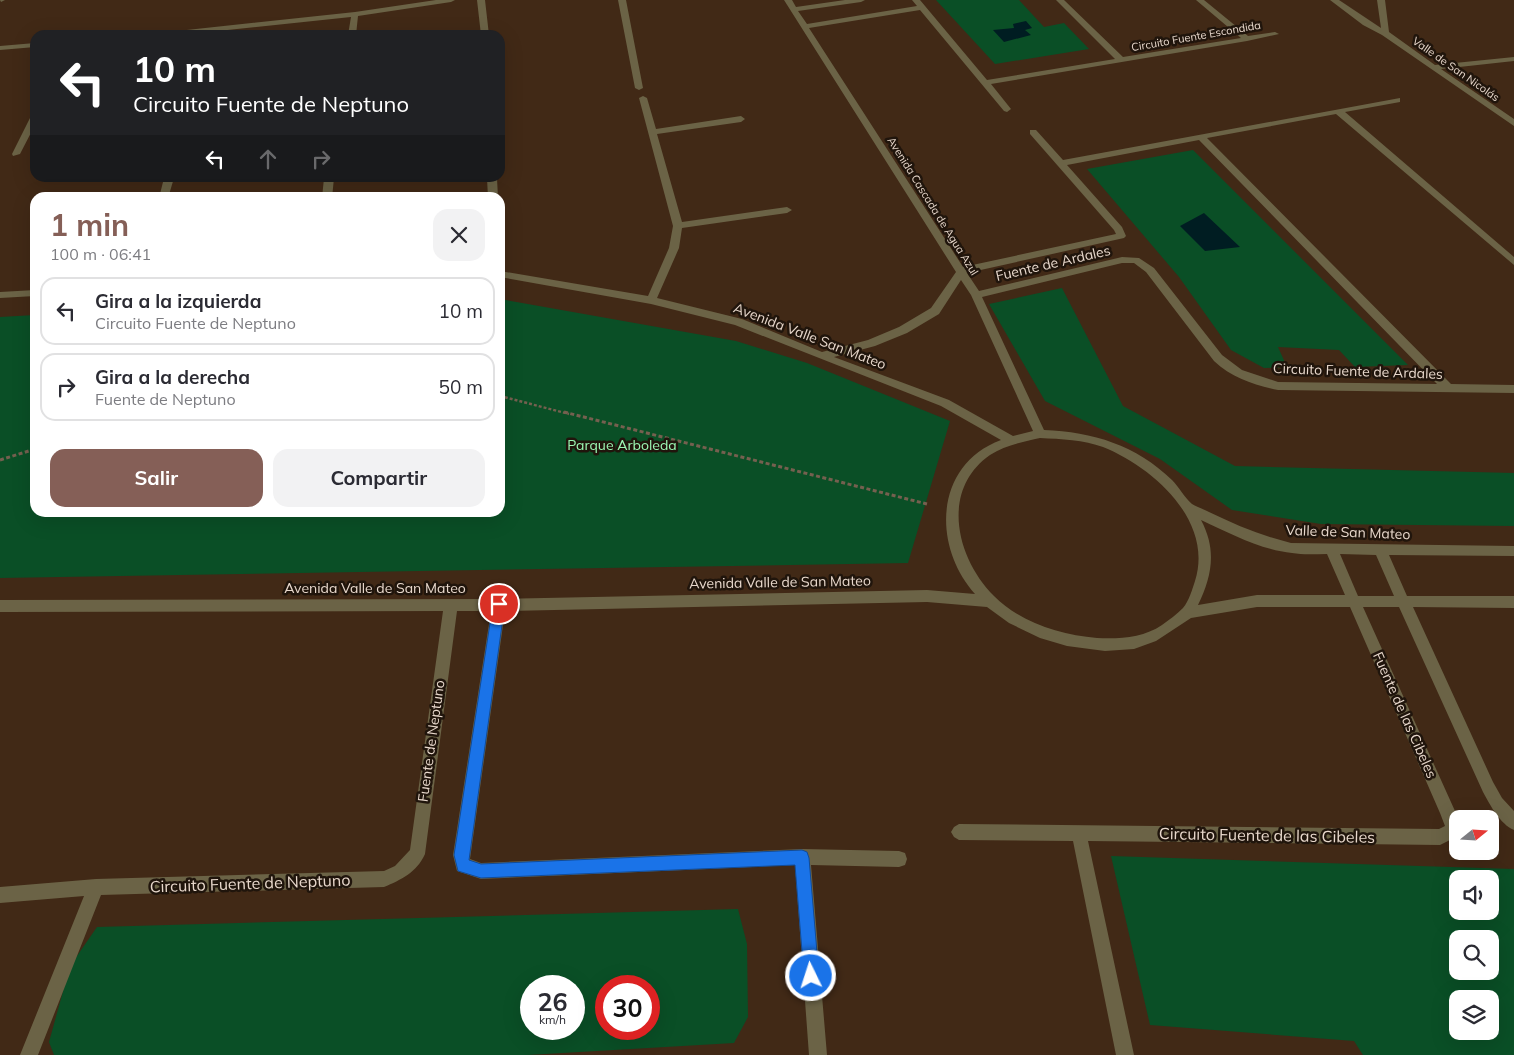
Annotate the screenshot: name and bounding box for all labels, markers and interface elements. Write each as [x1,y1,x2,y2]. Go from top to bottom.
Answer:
street label: Circuito Fuente Escondida [1130,18,1262,54]
street label: Valle de San Nicolás [1410,34,1502,104]
text: 10 m [133,47,216,91]
icon: left [50,50,115,115]
text: Circuito Fuente de Neptuno [133,90,409,118]
street label: Avenida Cascada de Agua Azul [884,134,982,278]
icon: left [201,145,229,173]
icon: ahead [254,145,282,173]
icon: right [307,145,335,173]
text: 1 min [50,206,129,244]
button: close [433,209,485,261]
street label: Fuente de Ardales [994,241,1112,285]
text: 100 m · 06:41 [50,244,151,264]
text: Gira a la izquierda [95,289,261,313]
icon: left [52,297,80,325]
text: 10 m [439,299,483,323]
street label: Avenida Valle San Mateo [731,299,889,373]
text: Circuito Fuente de Neptuno [95,313,296,333]
street label: Circuito Fuente de Ardales [1273,359,1443,383]
text: Gira a la derecha [95,365,250,389]
icon: right [52,373,80,401]
text: 50 m [439,375,483,399]
text: Fuente de Neptuno [95,389,236,409]
park label: Parque Arboleda [567,436,677,454]
button: Salir [50,449,263,507]
button: Compartir [273,449,485,507]
street label: Valle de San Mateo [1285,521,1411,543]
street label: Avenida Valle de San Mateo [689,571,871,593]
street label: Avenida Valle de San Mateo [284,579,466,597]
pin [478,583,520,625]
icon: arrive [485,590,513,618]
street label: Fuente de las Cibeles [1369,649,1441,781]
street label: Fuente de Neptuno [414,679,448,803]
north arrow [1449,810,1499,860]
map controls [1449,810,1499,1040]
street label: Circuito Fuente de las Cibeles [1159,823,1375,847]
street label: Circuito Fuente de Neptuno [149,870,351,896]
button: sound [1449,870,1499,920]
button: search [1449,930,1499,980]
position arrow [784,949,836,1001]
speed limit sign: 30 [595,975,660,1040]
text: 26 [537,986,568,1017]
button: layers [1449,990,1499,1040]
text: km/h [539,1012,566,1027]

